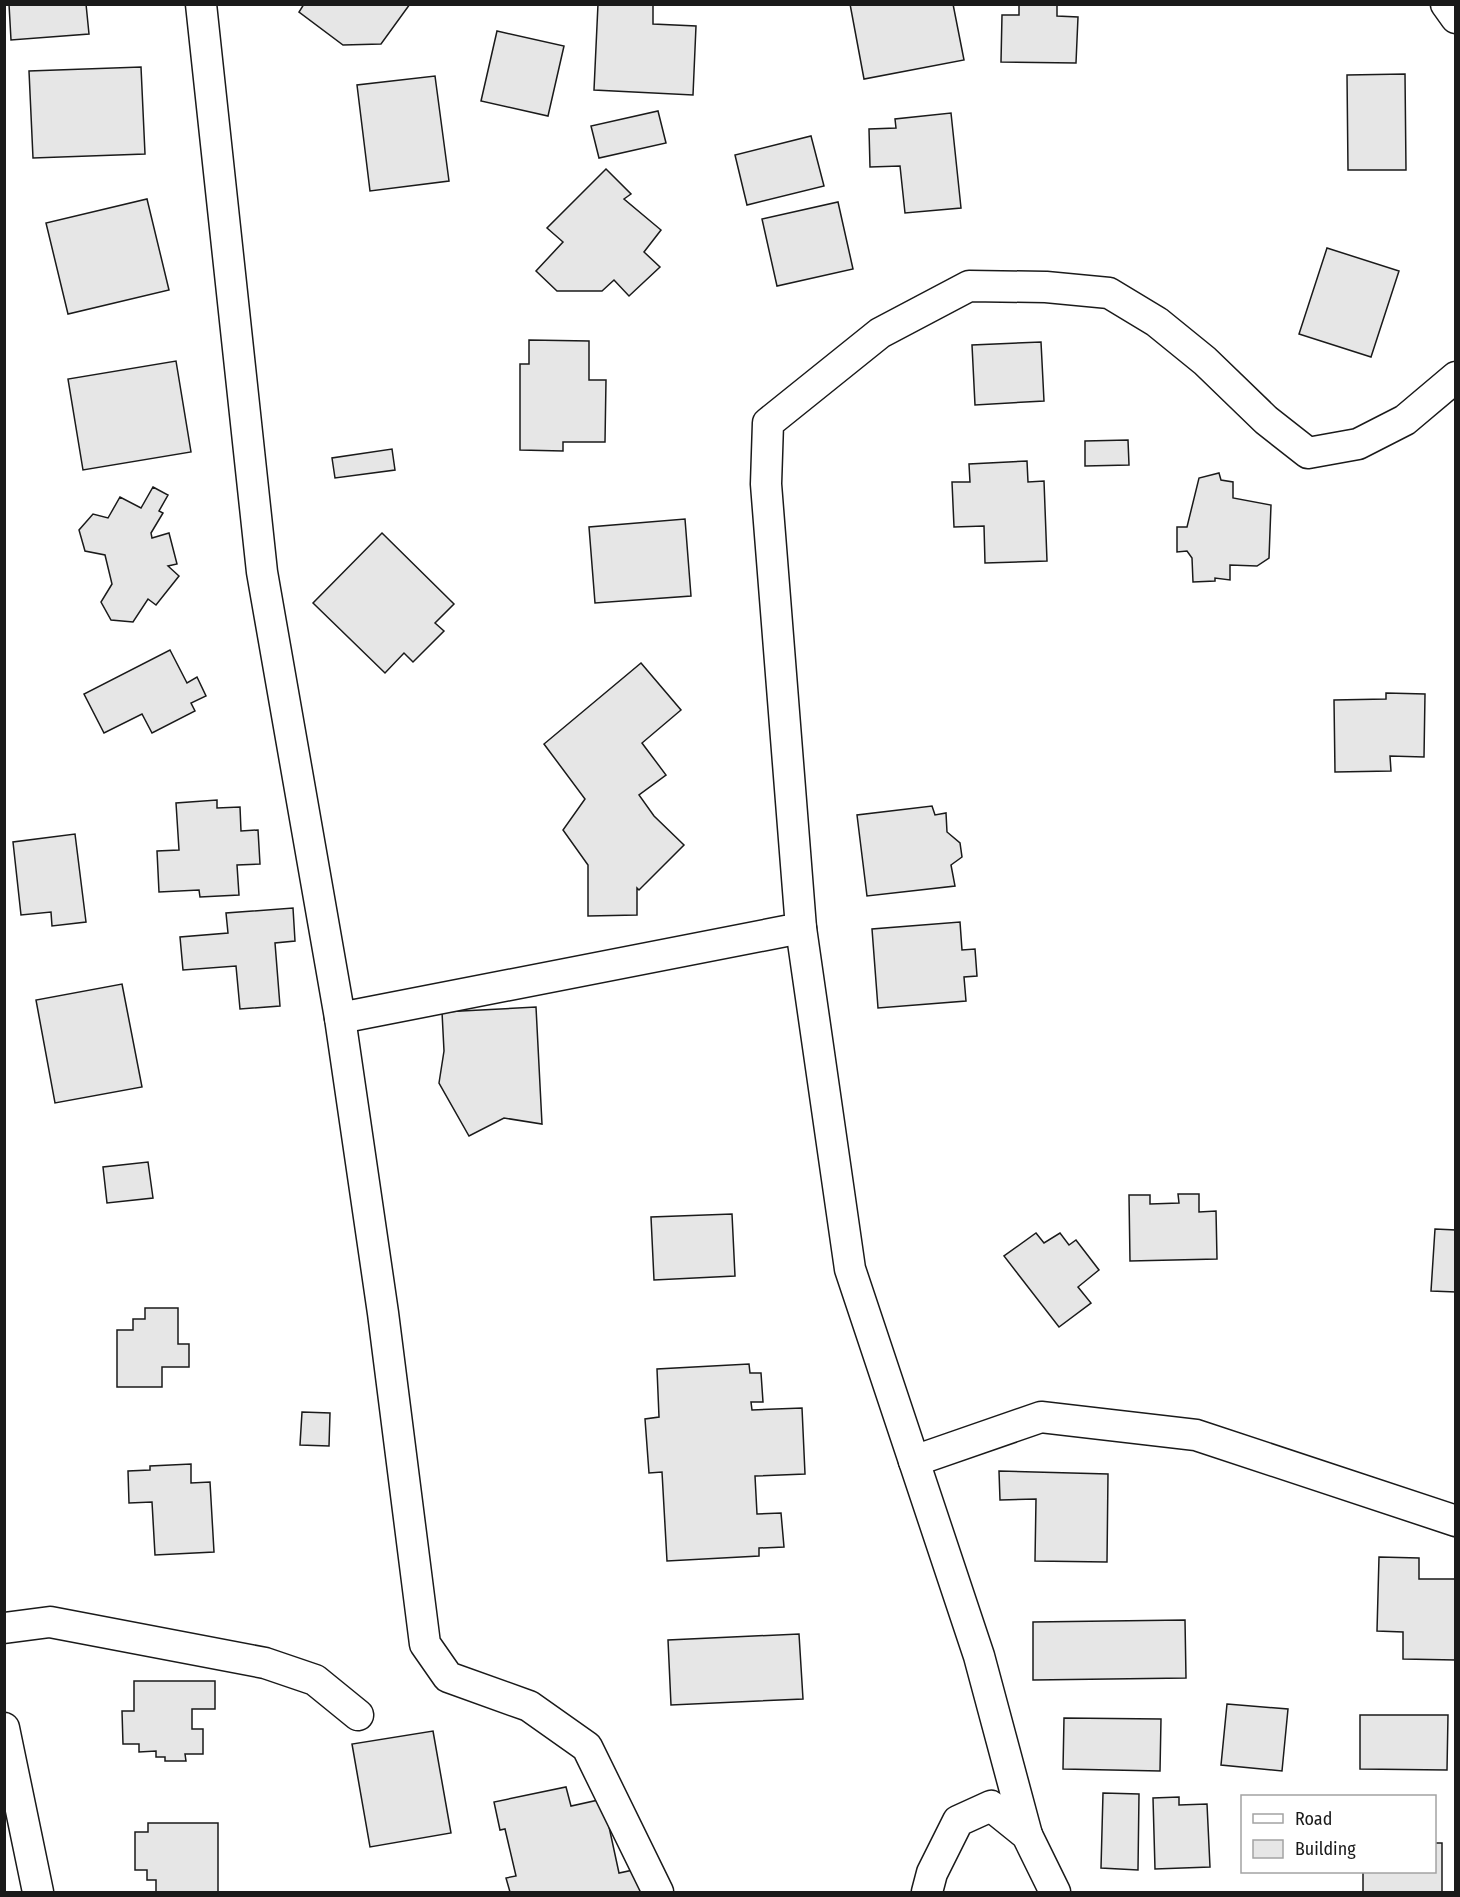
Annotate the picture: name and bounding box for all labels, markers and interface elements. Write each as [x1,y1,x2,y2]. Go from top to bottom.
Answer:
legend [1241,1795,1436,1873]
text: Road [1295,1808,1332,1830]
text: Building [1295,1838,1356,1860]

